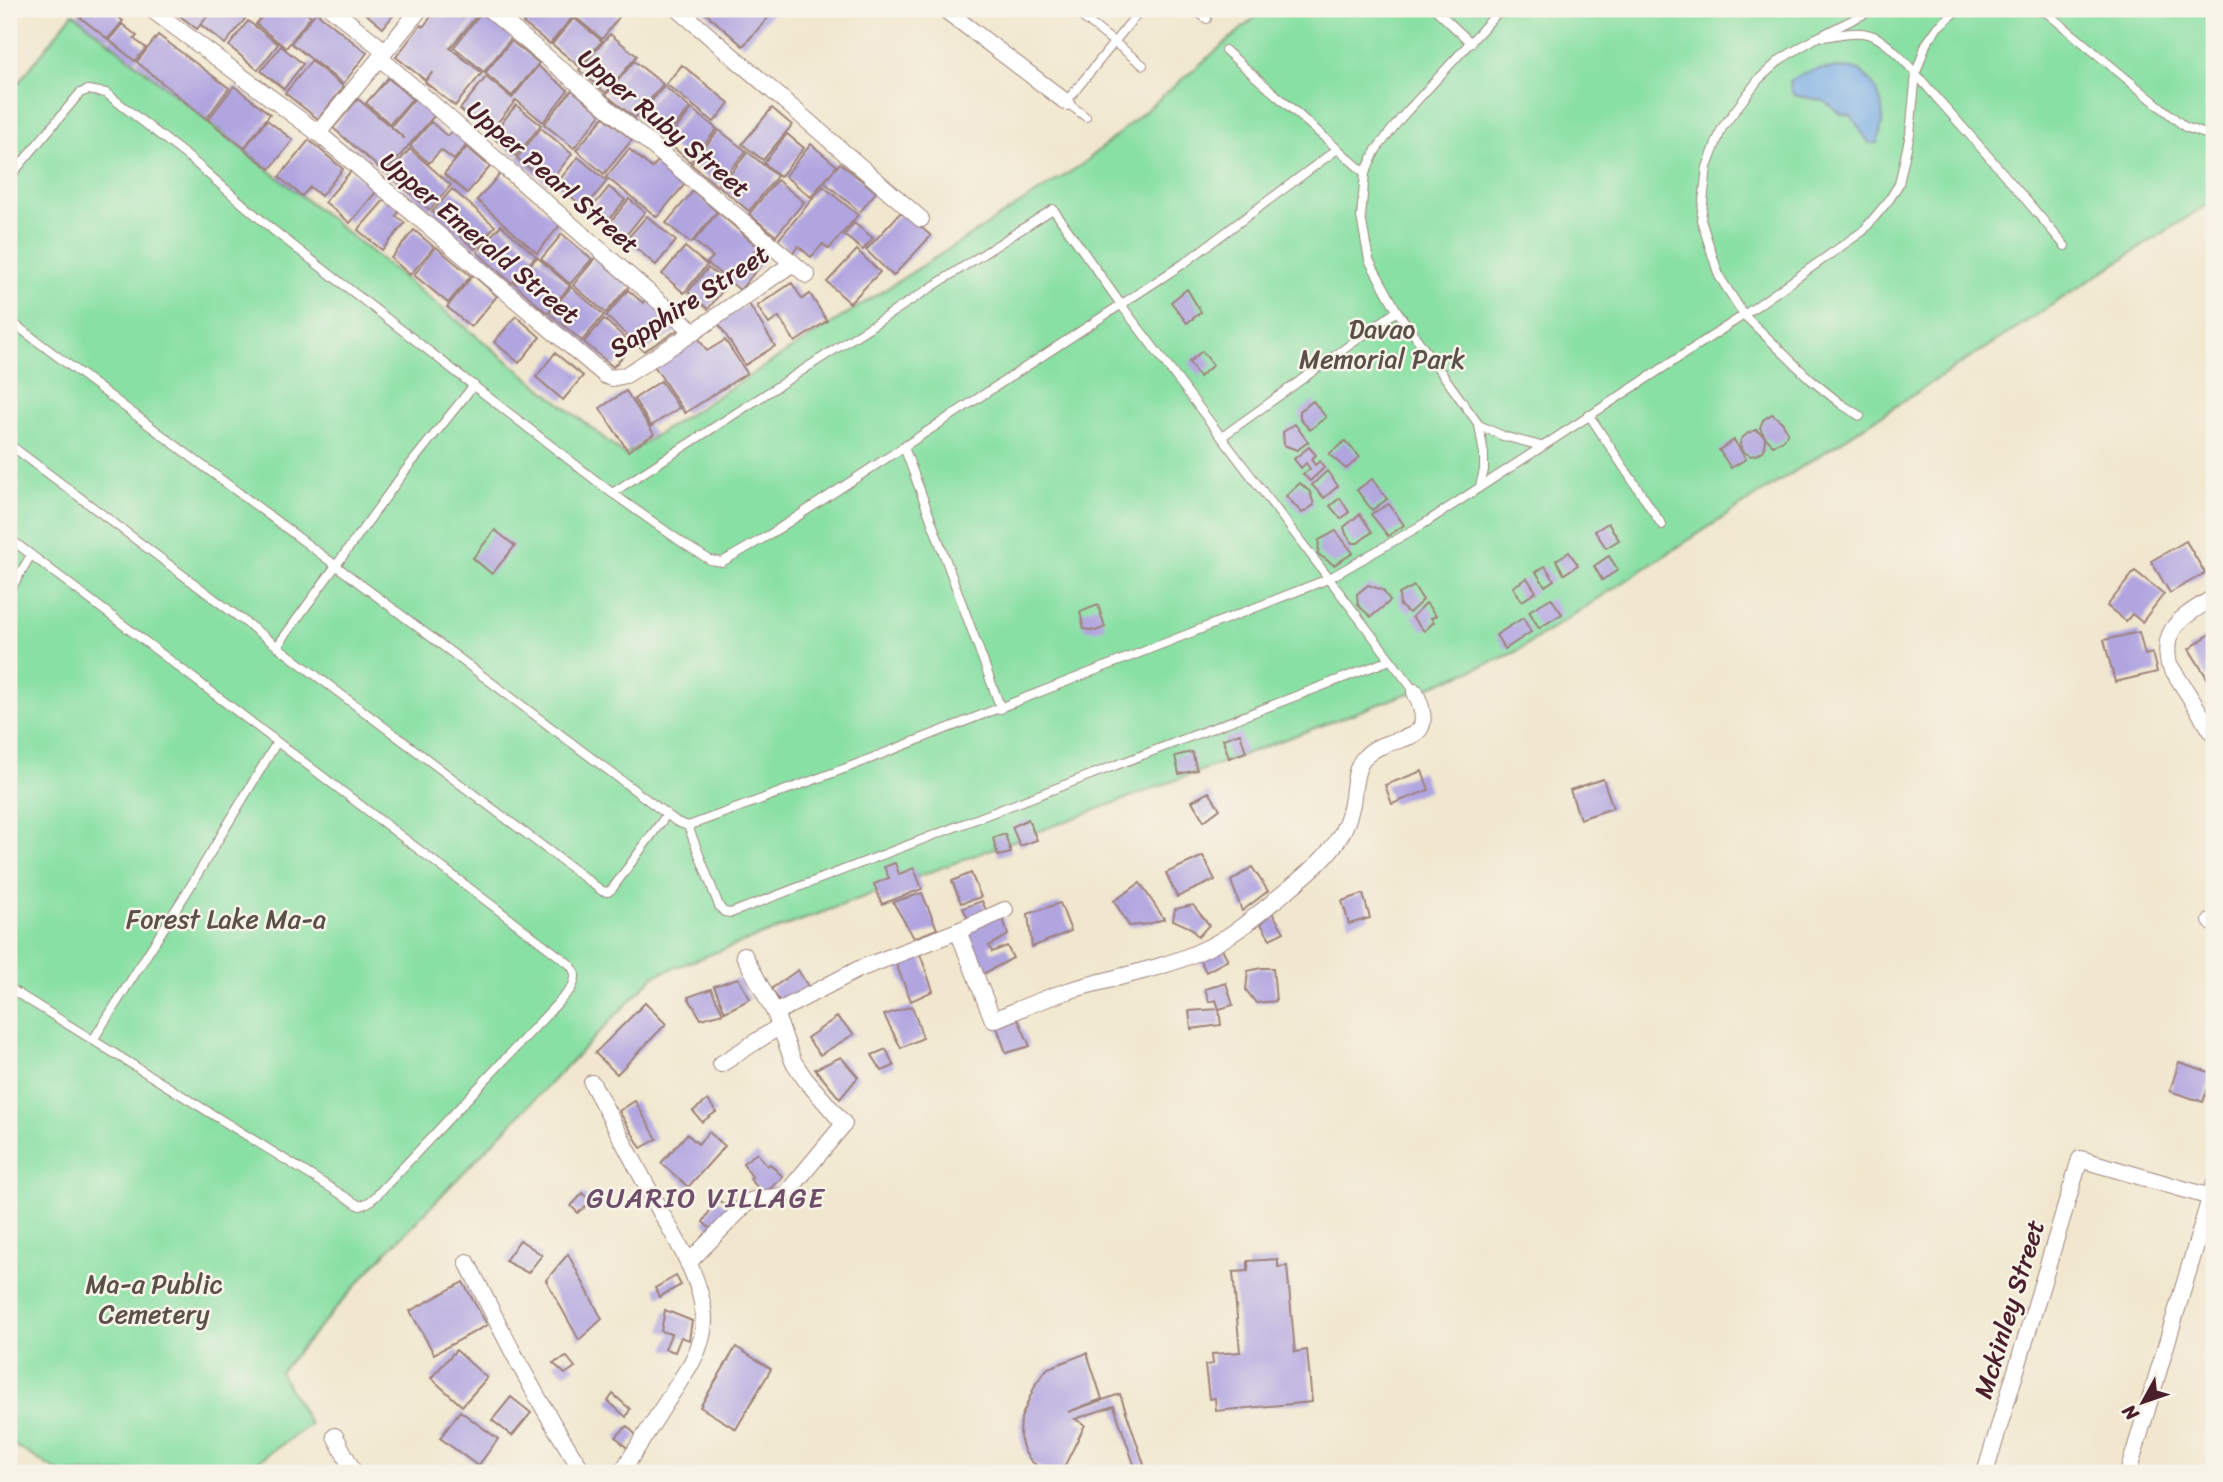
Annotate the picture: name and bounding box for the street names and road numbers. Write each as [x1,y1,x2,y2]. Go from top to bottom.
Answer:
street label: Upper Ruby Street [567,36,761,210]
street label: Upper Pearl Street [456,88,650,266]
street label: Upper Emerald Street [369,140,591,336]
street label: Sapphire Street [599,232,779,370]
street label: Mckinley Street [1960,1214,2058,1404]

